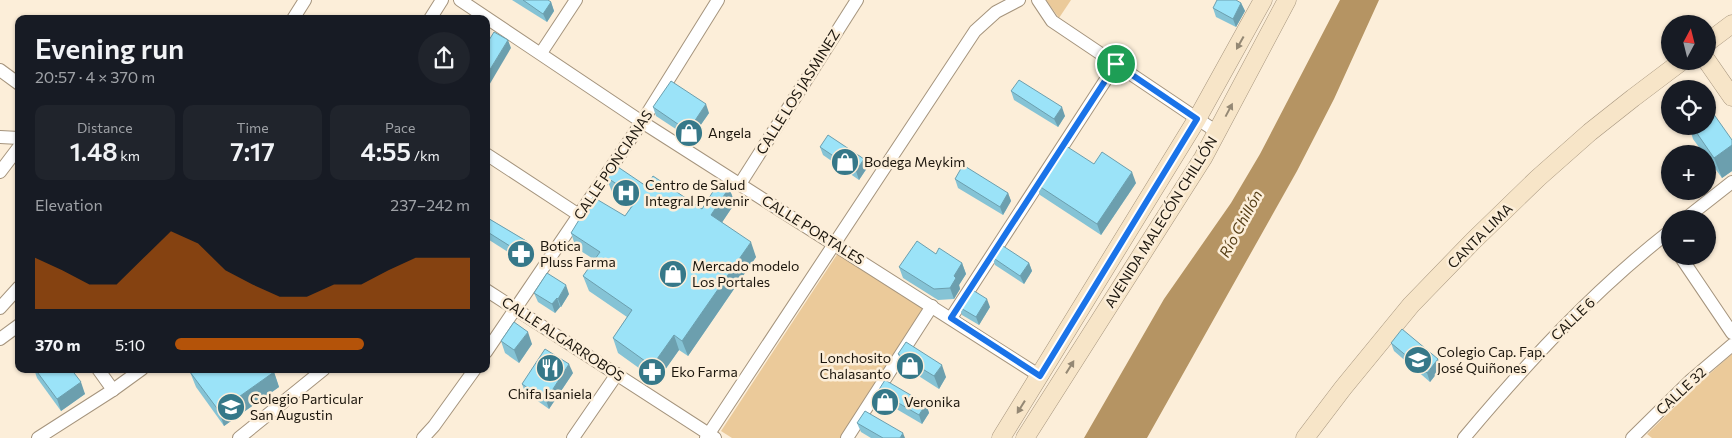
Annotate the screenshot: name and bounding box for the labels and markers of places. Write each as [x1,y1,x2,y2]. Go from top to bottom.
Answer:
pin [1095,43,1137,85]
shop icon: Angela [674,118,704,148]
place label: Angela [708,124,751,141]
shop icon: Bodega Meykim [830,147,860,177]
place label: Bodega Meykim [864,153,966,170]
place label: Centro de Salud Integral Prevenir [645,176,750,209]
hospital icon: Centro de Salud Integral Prevenir [611,178,641,208]
place label: Botica Pluss Farma [540,237,616,270]
pharmacy icon: Botica Pluss Farma [506,239,536,269]
place label: Mercado modelo Los Portales [692,257,799,290]
shop icon: Mercado modelo Los Portales [658,259,688,289]
place label: Colegio Cap. Fap. José Quiñones [1437,343,1545,376]
school or university icon: Colegio Cap. Fap. José Quiñones [1403,345,1433,375]
place label: Lonchosito Chalasanto [819,349,891,382]
shop icon: Lonchosito Chalasanto [895,351,925,381]
restaurant icon: Chifa Isaniela [535,353,565,383]
pharmacy icon: Eko Farma [637,357,667,387]
place label: Eko Farma [671,363,738,380]
place label: Chifa Isaniela [508,385,592,402]
shop icon: Veronika [870,387,900,417]
place label: Colegio Particular San Augustin [250,390,364,423]
school or university icon: Colegio Particular San Augustin [216,392,246,422]
place label: Veronika [904,393,960,410]

